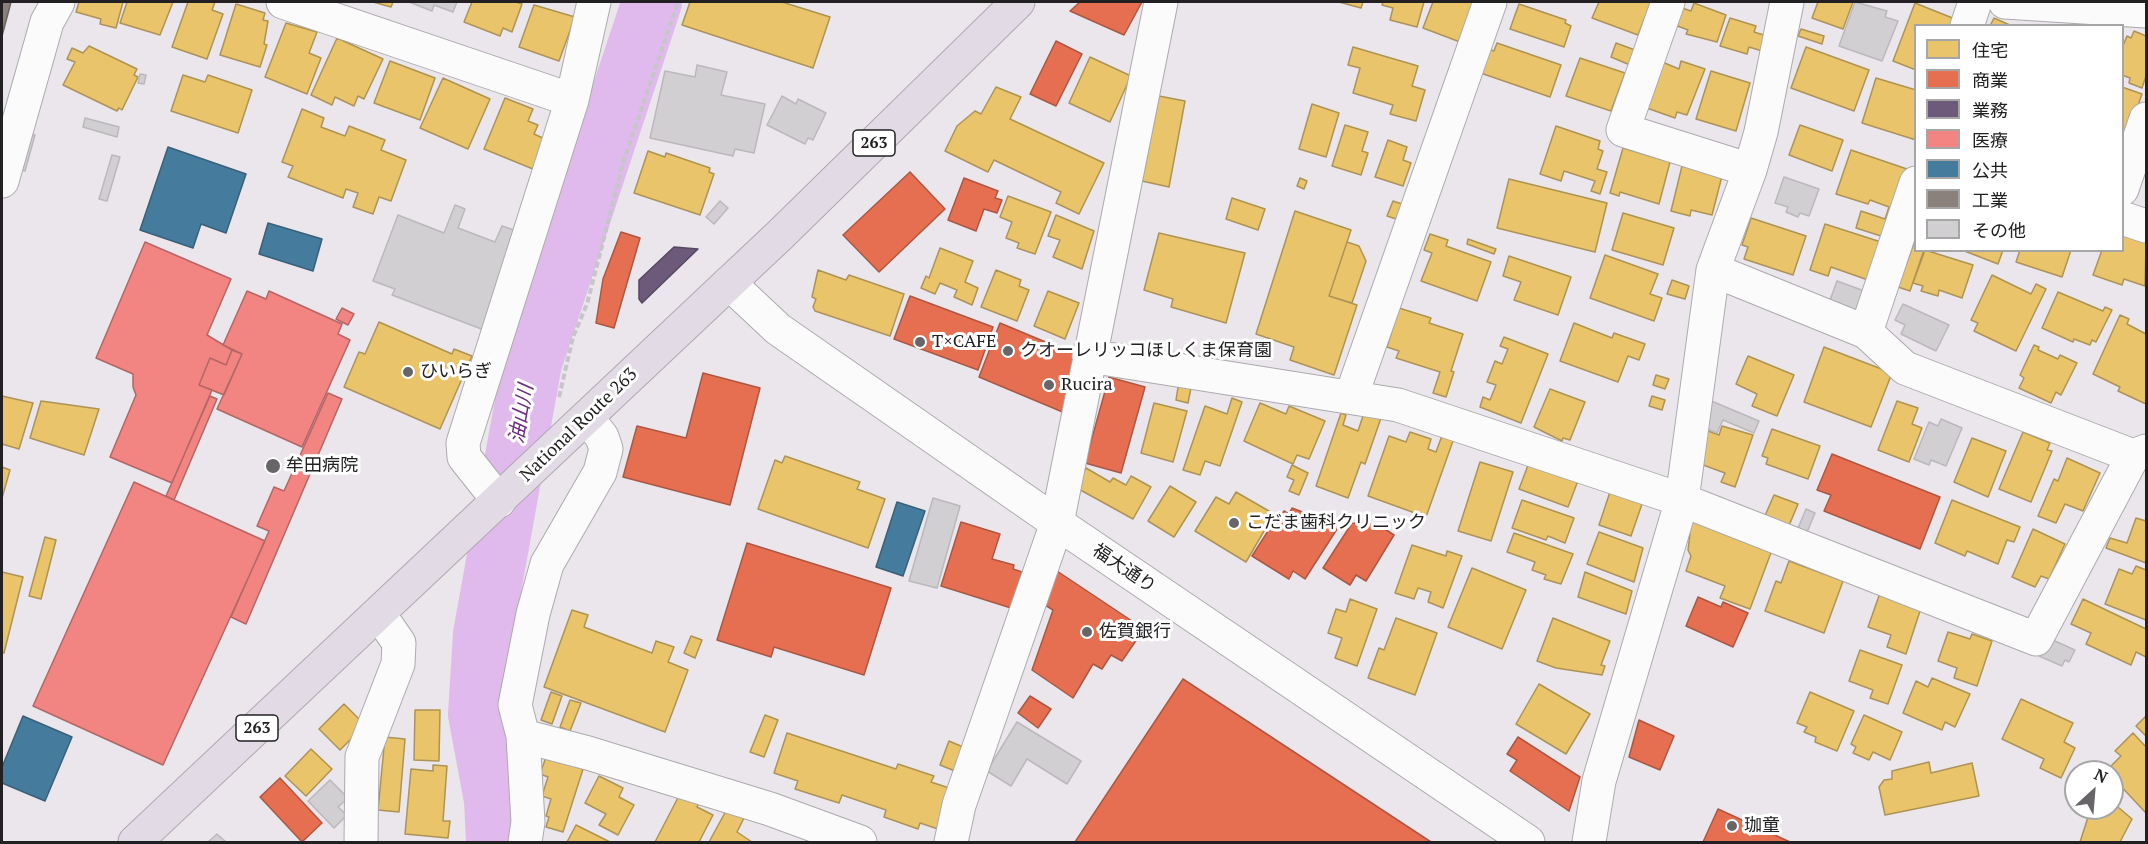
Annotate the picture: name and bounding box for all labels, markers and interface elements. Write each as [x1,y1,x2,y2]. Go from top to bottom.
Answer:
legend [1914,24,2124,252]
text: 住宅 [1972,38,2008,62]
text: 商業 [1972,68,2008,92]
text: 業務 [1972,98,2008,122]
text: 医療 [1972,128,2008,152]
road number: 263 [853,130,895,156]
text: 公共 [1972,158,2008,182]
text: 工業 [1972,188,2008,212]
text: その他 [1972,218,2026,242]
place label: T×CAFE [932,331,996,353]
marker: T×CAFE [913,335,927,349]
place label: クオーレリッコほしくま保育園 [1020,340,1272,362]
marker: クオーレリッコほしくま保育園 [1001,344,1015,358]
place label: ひいらぎ [420,361,492,383]
street label: National Route 263 [516,364,642,486]
marker: ひいらぎ [401,365,415,379]
place label: Rucira [1061,374,1113,396]
marker: Rucira [1042,378,1056,392]
water label: 油山川 [505,382,539,446]
place label: 牟田病院 [286,455,358,477]
marker: 牟田病院 [264,457,282,475]
place label: こだま歯科クリニック [1246,512,1426,534]
marker: こだま歯科クリニック [1227,516,1241,530]
street label: 福大通り [1088,540,1160,598]
place label: 佐賀銀行 [1099,621,1171,643]
marker: 佐賀銀行 [1080,625,1094,639]
road number: 263 [236,715,278,741]
north arrow [2064,760,2124,820]
text: N [2091,763,2111,788]
place label: 珈童 [1744,815,1780,837]
marker: 珈童 [1725,819,1739,833]

